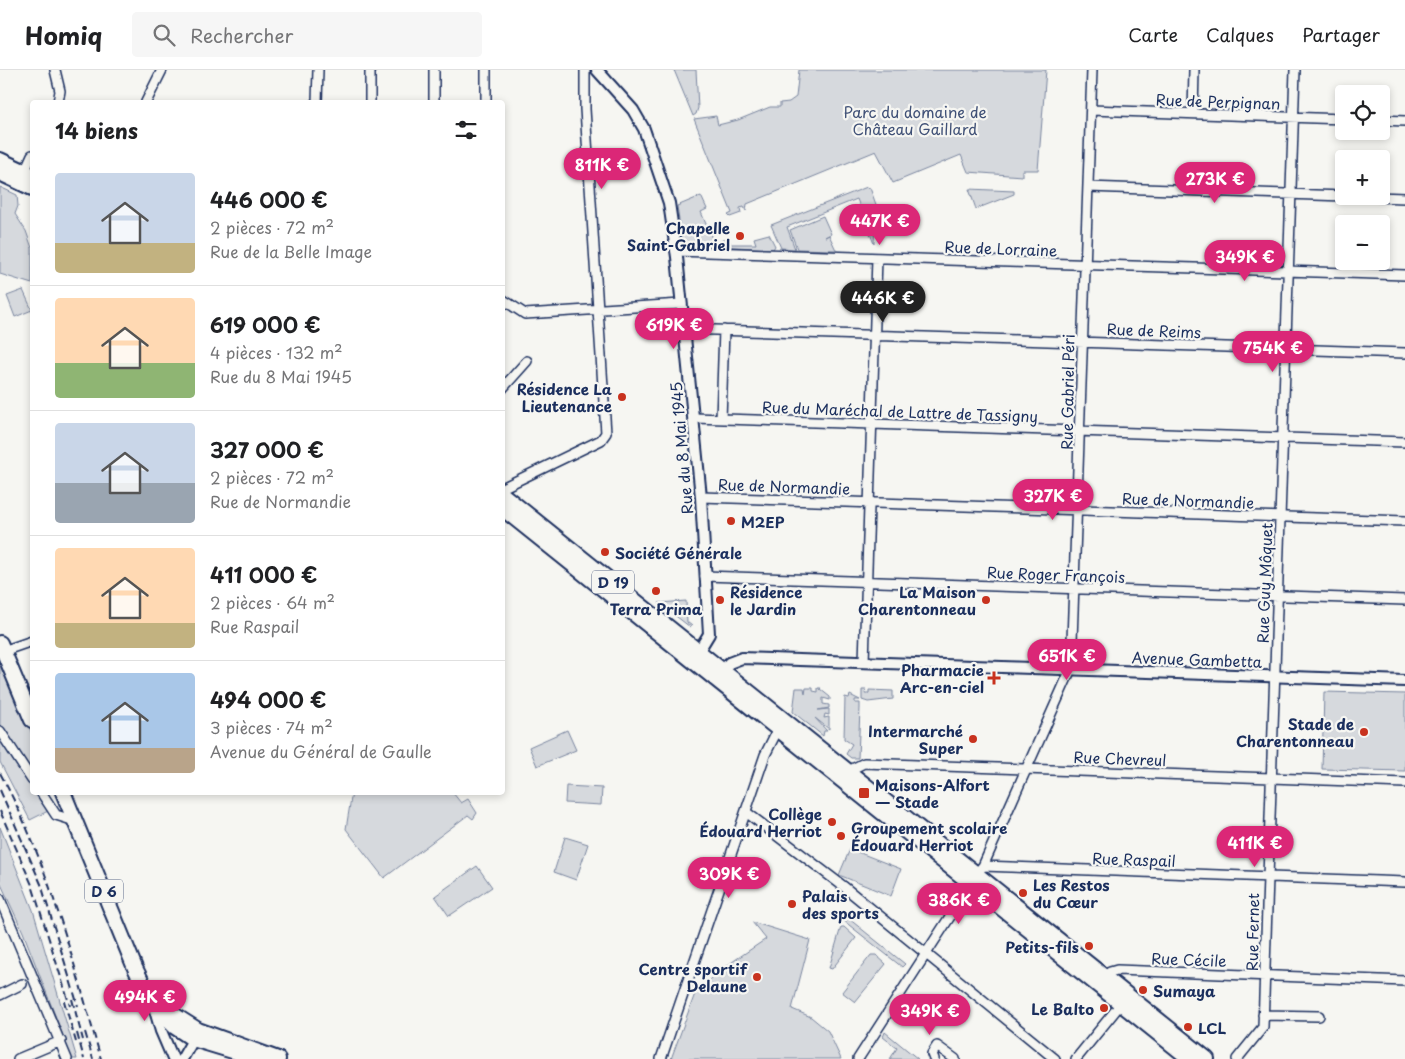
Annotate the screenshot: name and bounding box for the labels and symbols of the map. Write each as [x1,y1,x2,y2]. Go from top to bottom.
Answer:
street label: Rue de Perpignan [1155,87,1281,115]
park label: Parc du domaine de Château Gaillard [843,100,987,140]
pin: 811K € [561,148,643,190]
pin: 273K € [1174,162,1256,204]
pin: 447K € [839,204,921,246]
place label: Chapelle Saint-Gabriel [627,216,730,256]
marker: Chapelle Saint-Gabriel [734,230,746,242]
street label: Rue de Lorraine [944,235,1058,261]
pin: 349K € [1204,240,1286,282]
pin: 446K € [842,280,924,323]
pin: 619K € [633,308,715,350]
street label: Rue de Reims [1106,317,1202,343]
pin: 754K € [1232,330,1314,373]
street label: Rue Gabriel Péri [1054,334,1080,450]
place label: Résidence La Lieutenance [517,377,612,417]
street label: Rue du 8 Mai 1945 [664,381,698,515]
marker: Résidence La Lieutenance [616,391,628,403]
street label: Rue du Maréchal de Lattre de Tassigny [762,395,1038,427]
street label: Rue de Normandie [717,472,851,500]
pin: 327K € [1012,478,1094,521]
street label: Rue de Normandie [1121,486,1255,514]
place label: M2EP [741,510,785,533]
marker: M2EP [725,515,737,527]
street label: Rue Guy Môquet [1250,522,1278,644]
place label: Société Générale [615,541,742,564]
marker: Société Générale [599,546,611,558]
street label: Rue Roger François [987,560,1126,588]
road number: D 19 [592,571,634,594]
place label: Résidence le Jardin [730,580,802,620]
place label: La Maison Charentonneau [858,580,976,620]
marker: Terra Prima [650,585,662,597]
marker: Résidence le Jardin [714,594,726,606]
marker: La Maison Charentonneau [980,594,992,606]
place label: Terra Prima [610,597,703,620]
pin: 651K € [1026,638,1108,681]
street label: Avenue Gambetta [1131,645,1263,673]
place label: Pharmacie Arc-en-ciel [900,658,984,698]
marker: Pharmacie Arc-en-ciel [988,672,1000,684]
place label: Stade de Charentonneau [1236,712,1354,752]
place label: Intermarché Super [868,719,963,759]
marker: Stade de Charentonneau [1358,726,1370,738]
marker: Intermarché Super [967,733,979,745]
street label: Rue Chevreul [1073,745,1167,771]
place label: Maisons-Alfort — Stade [875,773,990,813]
marker: Maisons-Alfort — Stade [857,786,871,800]
place label: Collège Édouard Herriot [700,802,822,842]
marker: Collège Édouard Herriot [826,816,838,828]
place label: Groupement scolaire Édouard Herriot [851,816,1007,856]
pin: 411K € [1214,826,1296,868]
marker: Groupement scolaire Édouard Herriot [835,830,847,842]
street label: Rue Raspail [1092,846,1176,872]
pin: 309K € [688,856,770,899]
place label: Les Restos du Cœur [1033,873,1110,913]
road number: D 6 [85,879,123,902]
pin: 386K € [918,882,1000,925]
place label: Palais des sports [802,884,879,924]
marker: Les Restos du Cœur [1017,887,1029,899]
street label: Rue Fernet [1240,893,1264,971]
marker: Palais des sports [786,898,798,910]
place label: Petits-fils [1005,935,1079,958]
marker: Petits-fils [1083,940,1095,952]
street label: Rue Cécile [1151,946,1227,972]
place label: Centre sportif Delaune [639,957,749,997]
marker: Centre sportif Delaune [751,971,763,983]
place label: Sumaya [1153,979,1216,1002]
pin: 494K € [104,980,186,1022]
marker: Sumaya [1137,984,1149,996]
pin: 349K € [889,994,971,1036]
place label: Le Balto [1031,997,1094,1020]
marker: Le Balto [1098,1002,1110,1014]
place label: LCL [1198,1016,1226,1039]
marker: LCL [1182,1021,1194,1033]

